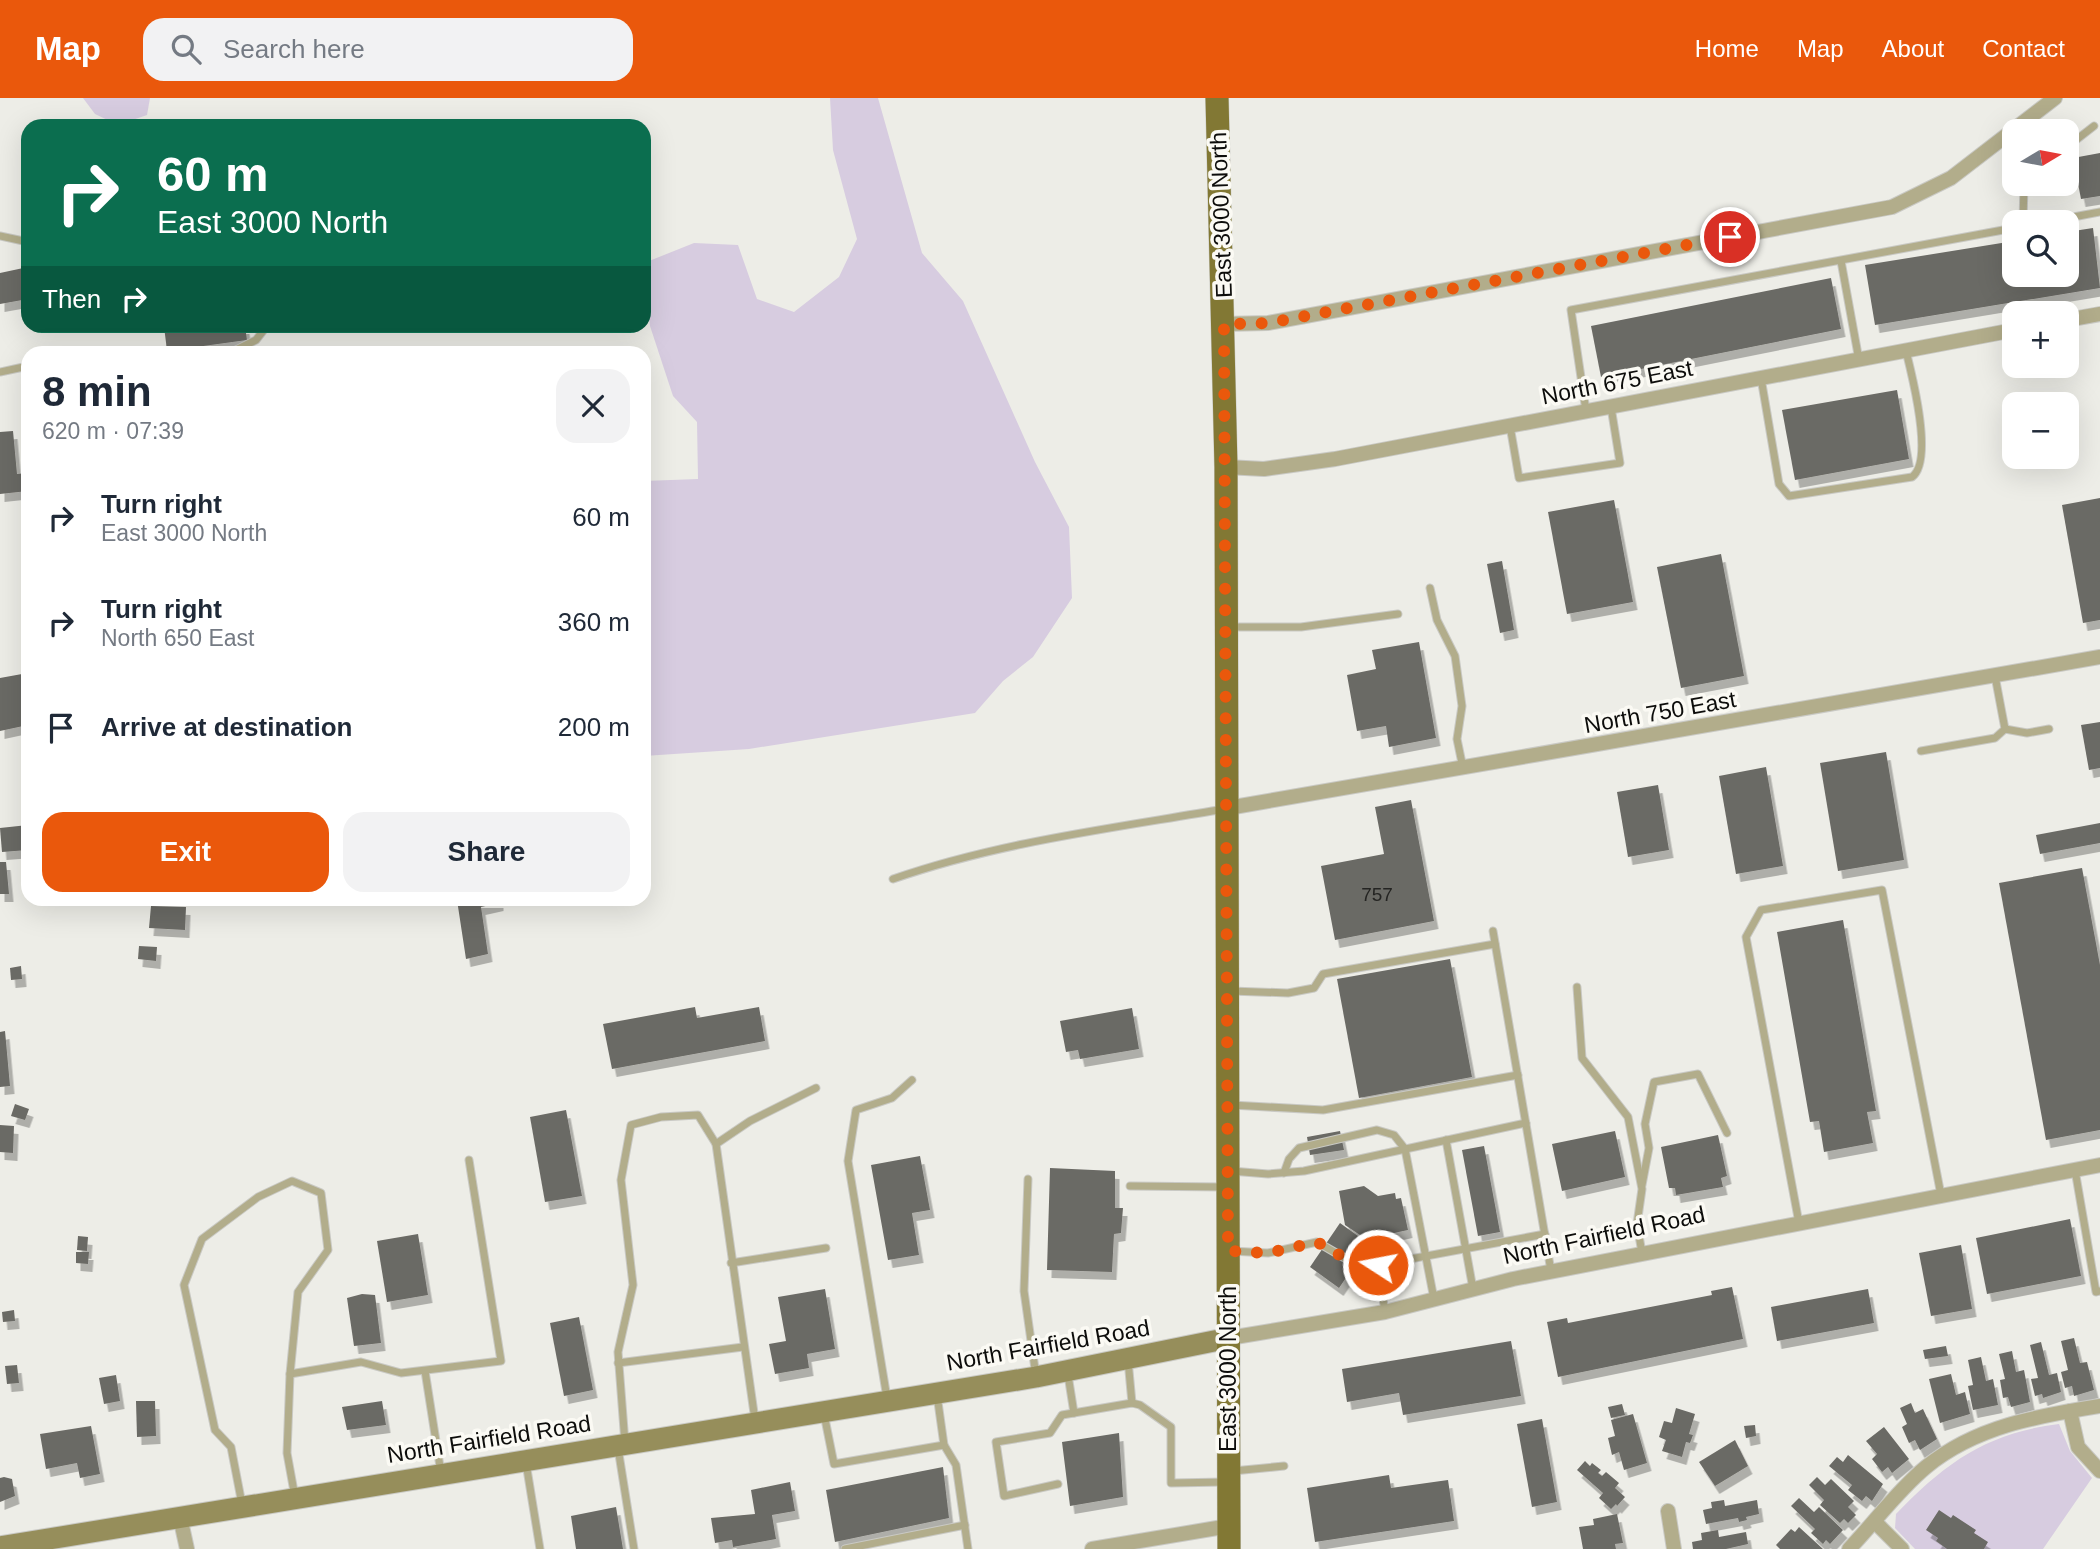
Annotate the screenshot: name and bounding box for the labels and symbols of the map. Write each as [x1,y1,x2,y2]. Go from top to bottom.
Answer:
north arrow [2002,119,2079,196]
street label: East 3000 North [1205,131,1237,299]
pin [1700,207,1760,267]
street label: North 675 East [1539,354,1695,409]
street label: North 750 East [1582,686,1738,738]
house number: 757 [1361,884,1393,905]
street label: North Fairfield Road [1501,1201,1707,1269]
position arrow [1341,1228,1415,1302]
street label: East 3000 North [1215,1286,1241,1452]
street label: North Fairfield Road [944,1314,1152,1376]
street label: North Fairfield Road [385,1410,593,1468]

